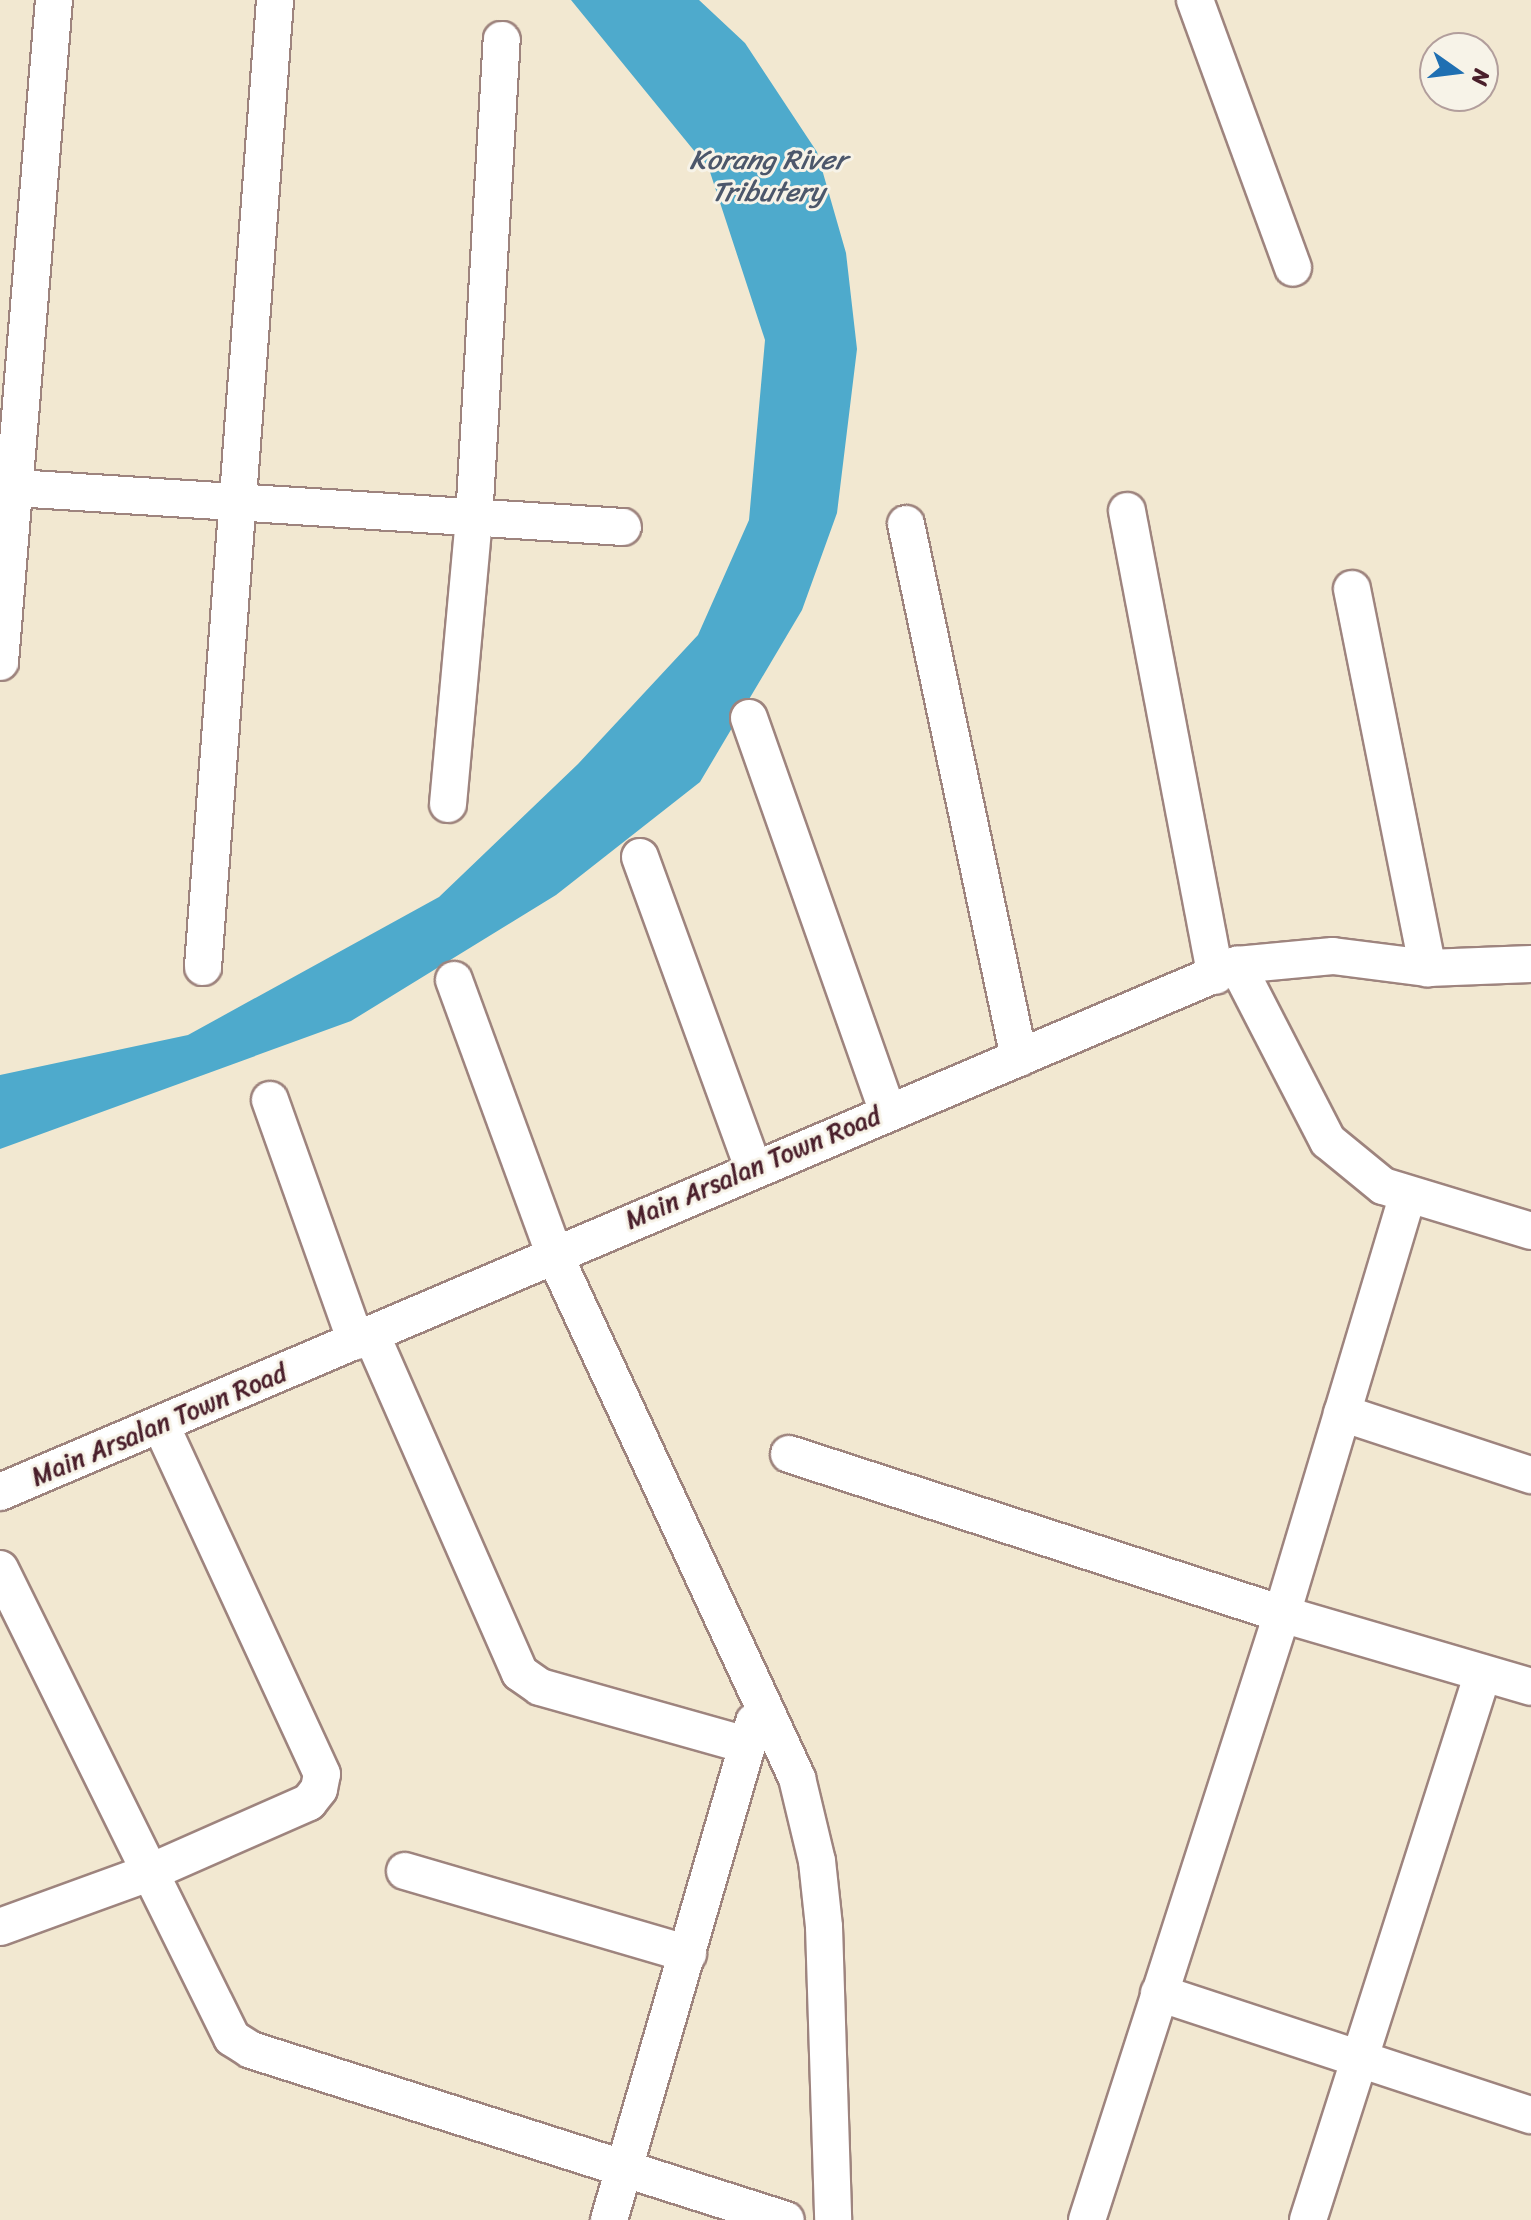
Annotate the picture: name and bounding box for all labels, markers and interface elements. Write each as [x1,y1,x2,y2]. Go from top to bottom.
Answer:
north arrow [1419,32,1499,112]
text: N [1460,65,1502,90]
water label: Korang River Tributery [690,143,846,209]
street label: Main Arsalan Town Road [620,1100,886,1236]
street label: Main Arsalan Town Road [26,1357,292,1493]

